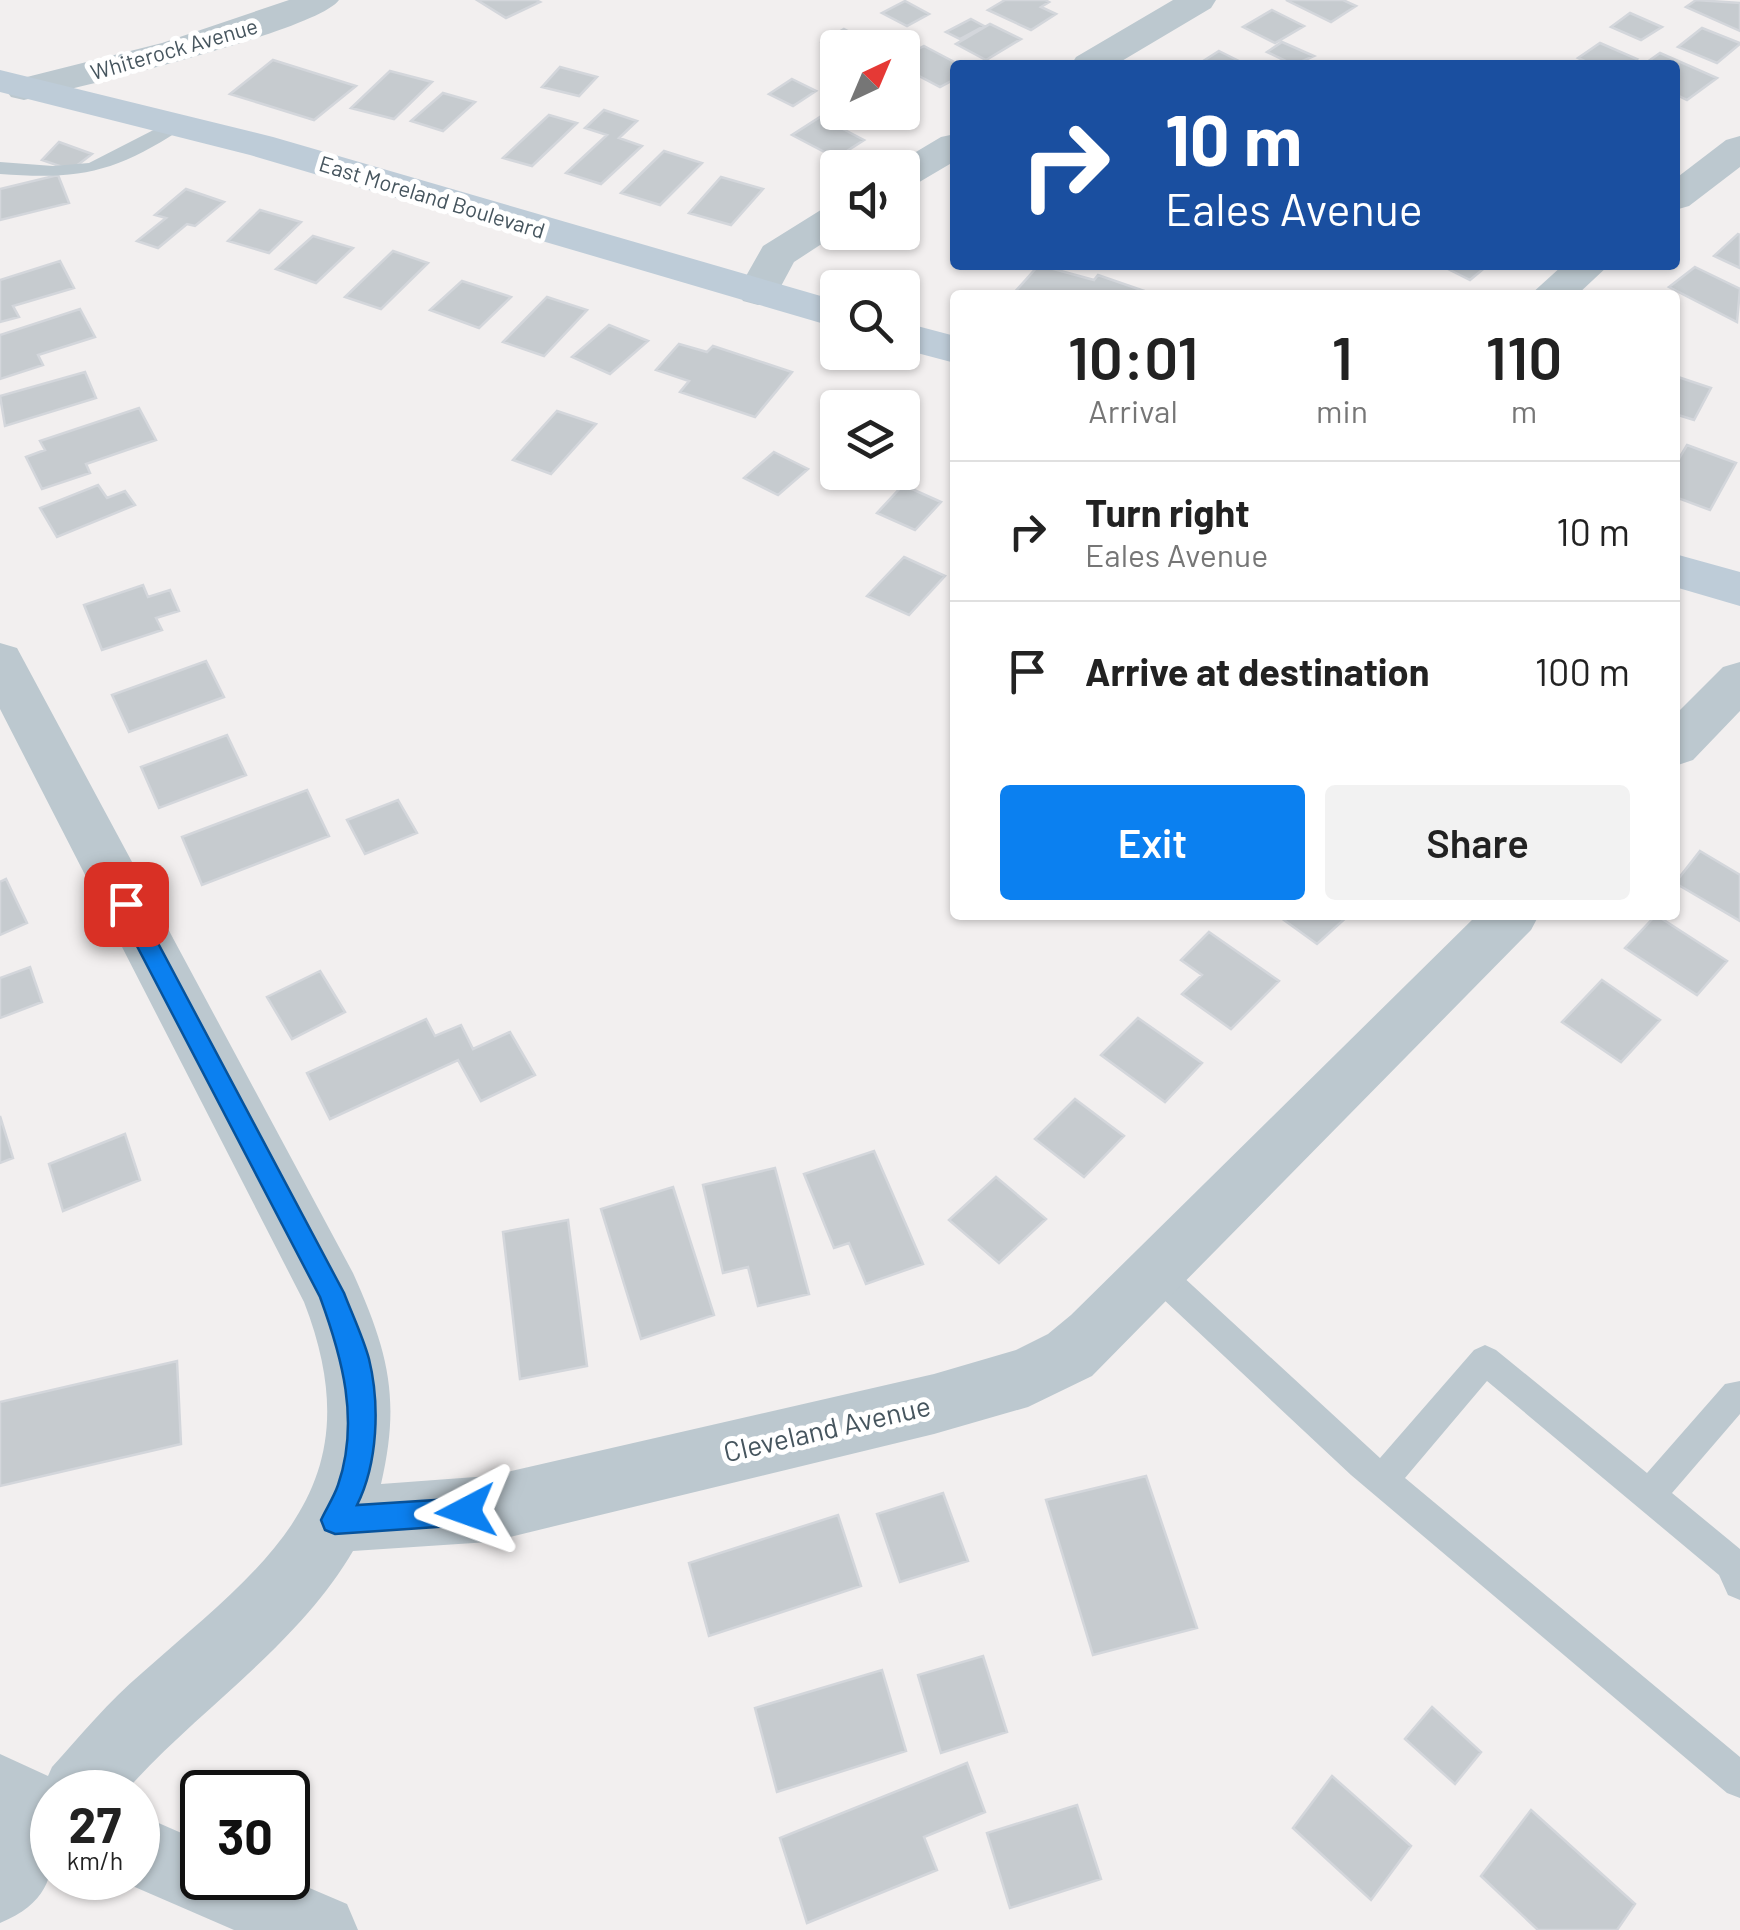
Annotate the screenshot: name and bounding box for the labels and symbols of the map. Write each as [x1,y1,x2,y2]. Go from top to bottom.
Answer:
street label: Whiterock Avenue [87,12,260,84]
north arrow [820,30,920,130]
street label: East Moreland Boulevard [316,149,548,243]
pin [84,862,169,947]
street label: Cleveland Avenue [720,1388,934,1468]
position arrow [414,1459,518,1563]
speed limit sign: 30 [180,1770,310,1900]

